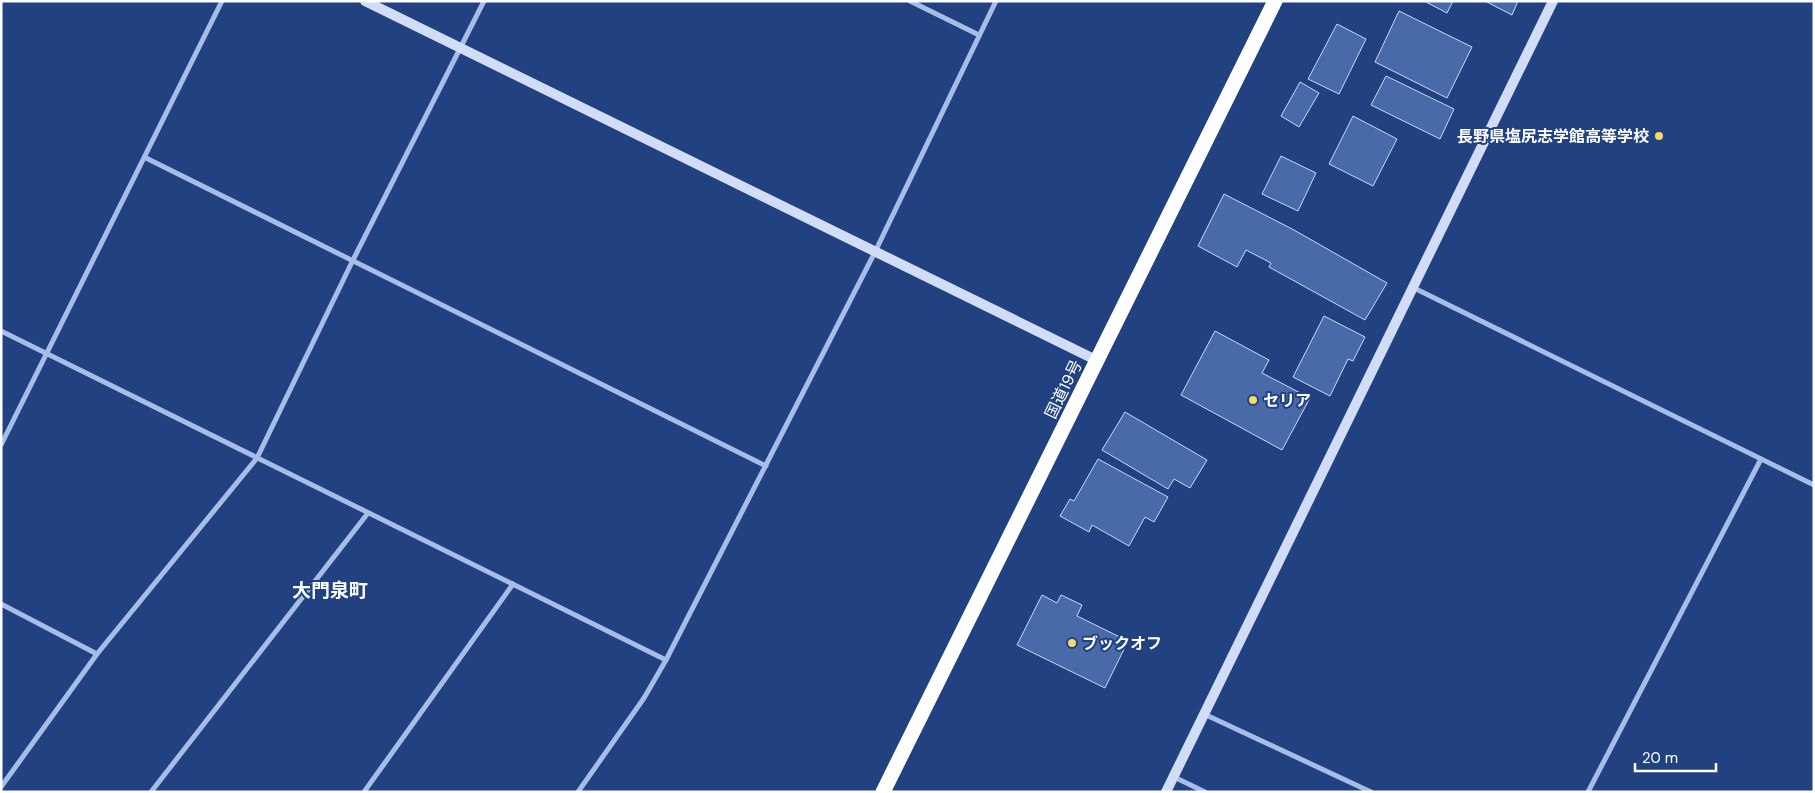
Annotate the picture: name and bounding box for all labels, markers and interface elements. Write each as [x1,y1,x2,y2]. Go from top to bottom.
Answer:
place label: 長野県塩尻志学館高等学校 [1457,126,1649,147]
marker: 長野県塩尻志学館高等学校 [1653,130,1665,142]
street label: 国道19号 [1040,356,1087,422]
place label: セリア [1263,390,1311,411]
marker: セリア [1247,394,1259,406]
district label: 大門泉町 [292,578,368,603]
place label: ブックオフ [1082,633,1162,654]
marker: ブックオフ [1066,637,1078,649]
scale bar [1635,740,1716,772]
text: 20 m [1642,748,1678,768]

